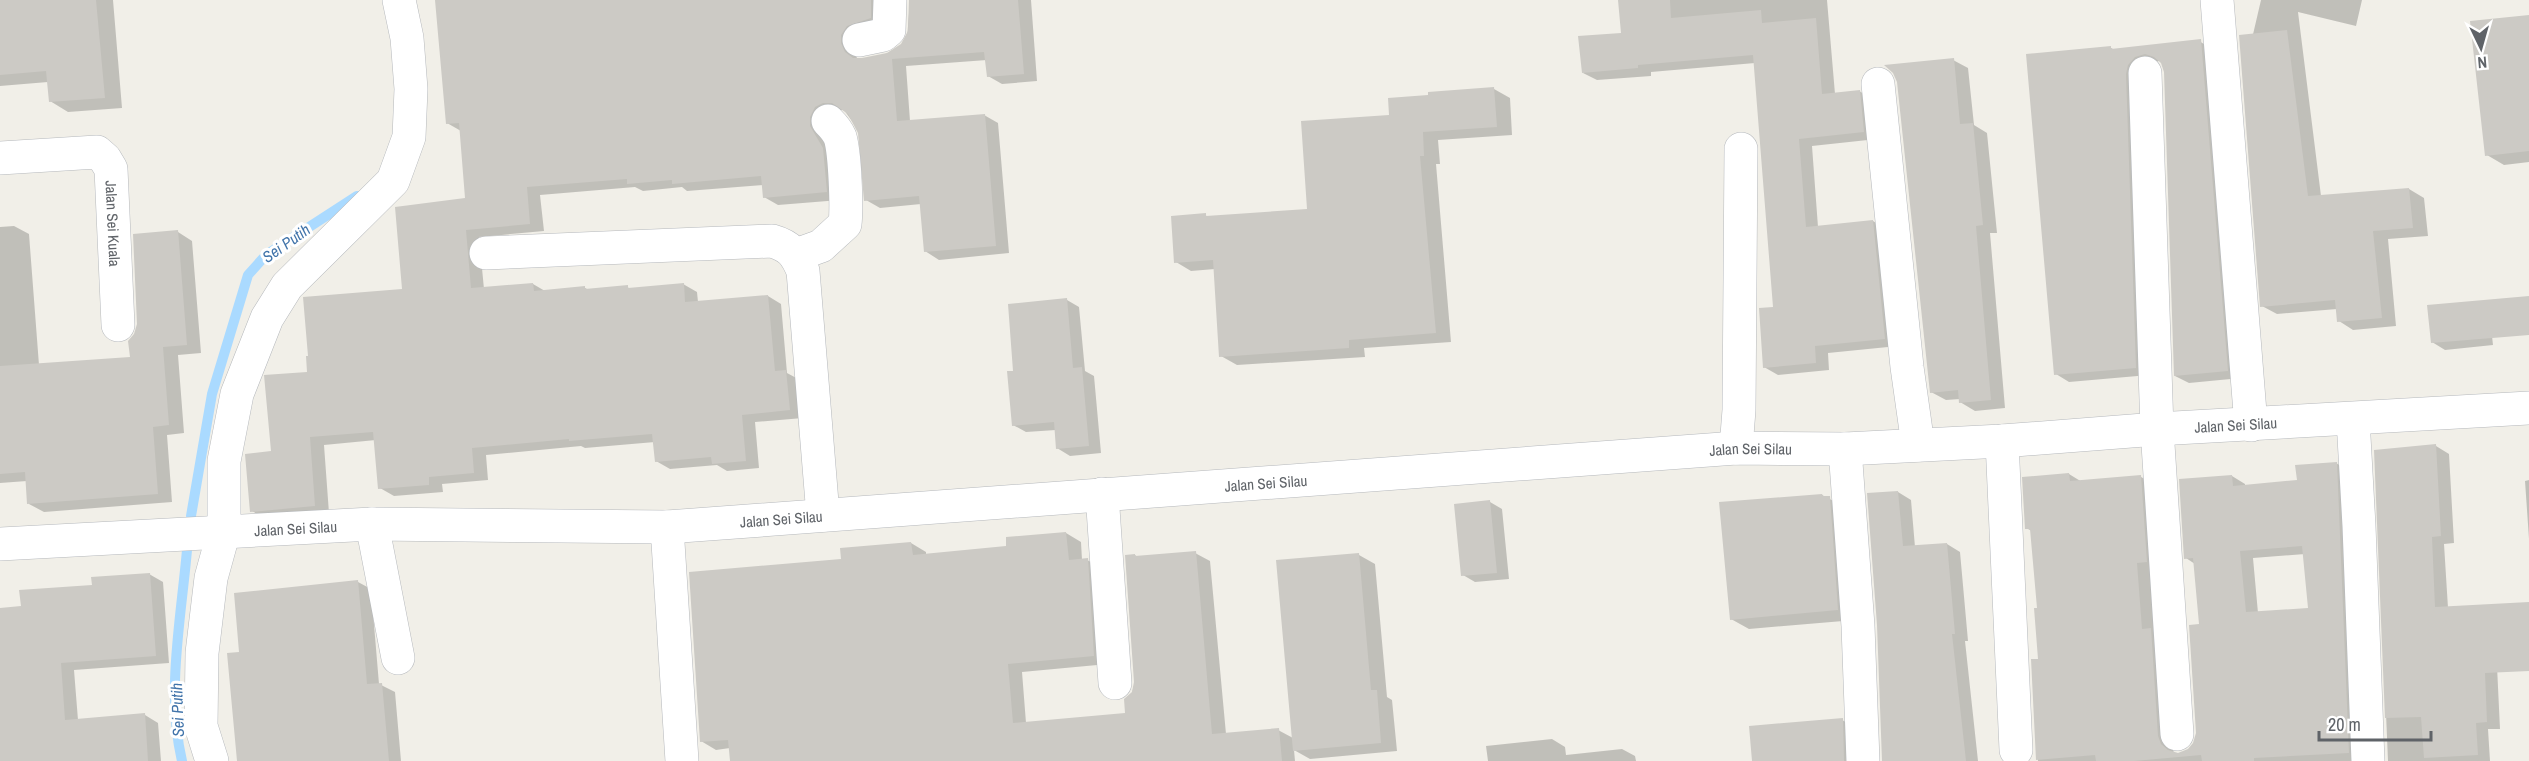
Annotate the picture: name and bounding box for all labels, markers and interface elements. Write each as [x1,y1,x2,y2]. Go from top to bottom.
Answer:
north arrow [2451,18,2511,78]
text: N [2477,52,2488,74]
street label: Jalan Sei Kuala [101,180,126,267]
water label: Sei Putih [258,219,314,267]
street label: Jalan Sei Silau [2194,412,2278,437]
street label: Jalan Sei Silau [1708,437,1792,460]
street label: Jalan Sei Silau [1224,469,1308,496]
street label: Jalan Sei Silau [739,505,823,532]
street label: Jalan Sei Silau [254,515,337,541]
water label: Sei Putih [165,683,189,737]
scale bar [2319,704,2432,742]
text: 20 m [2328,712,2361,737]

